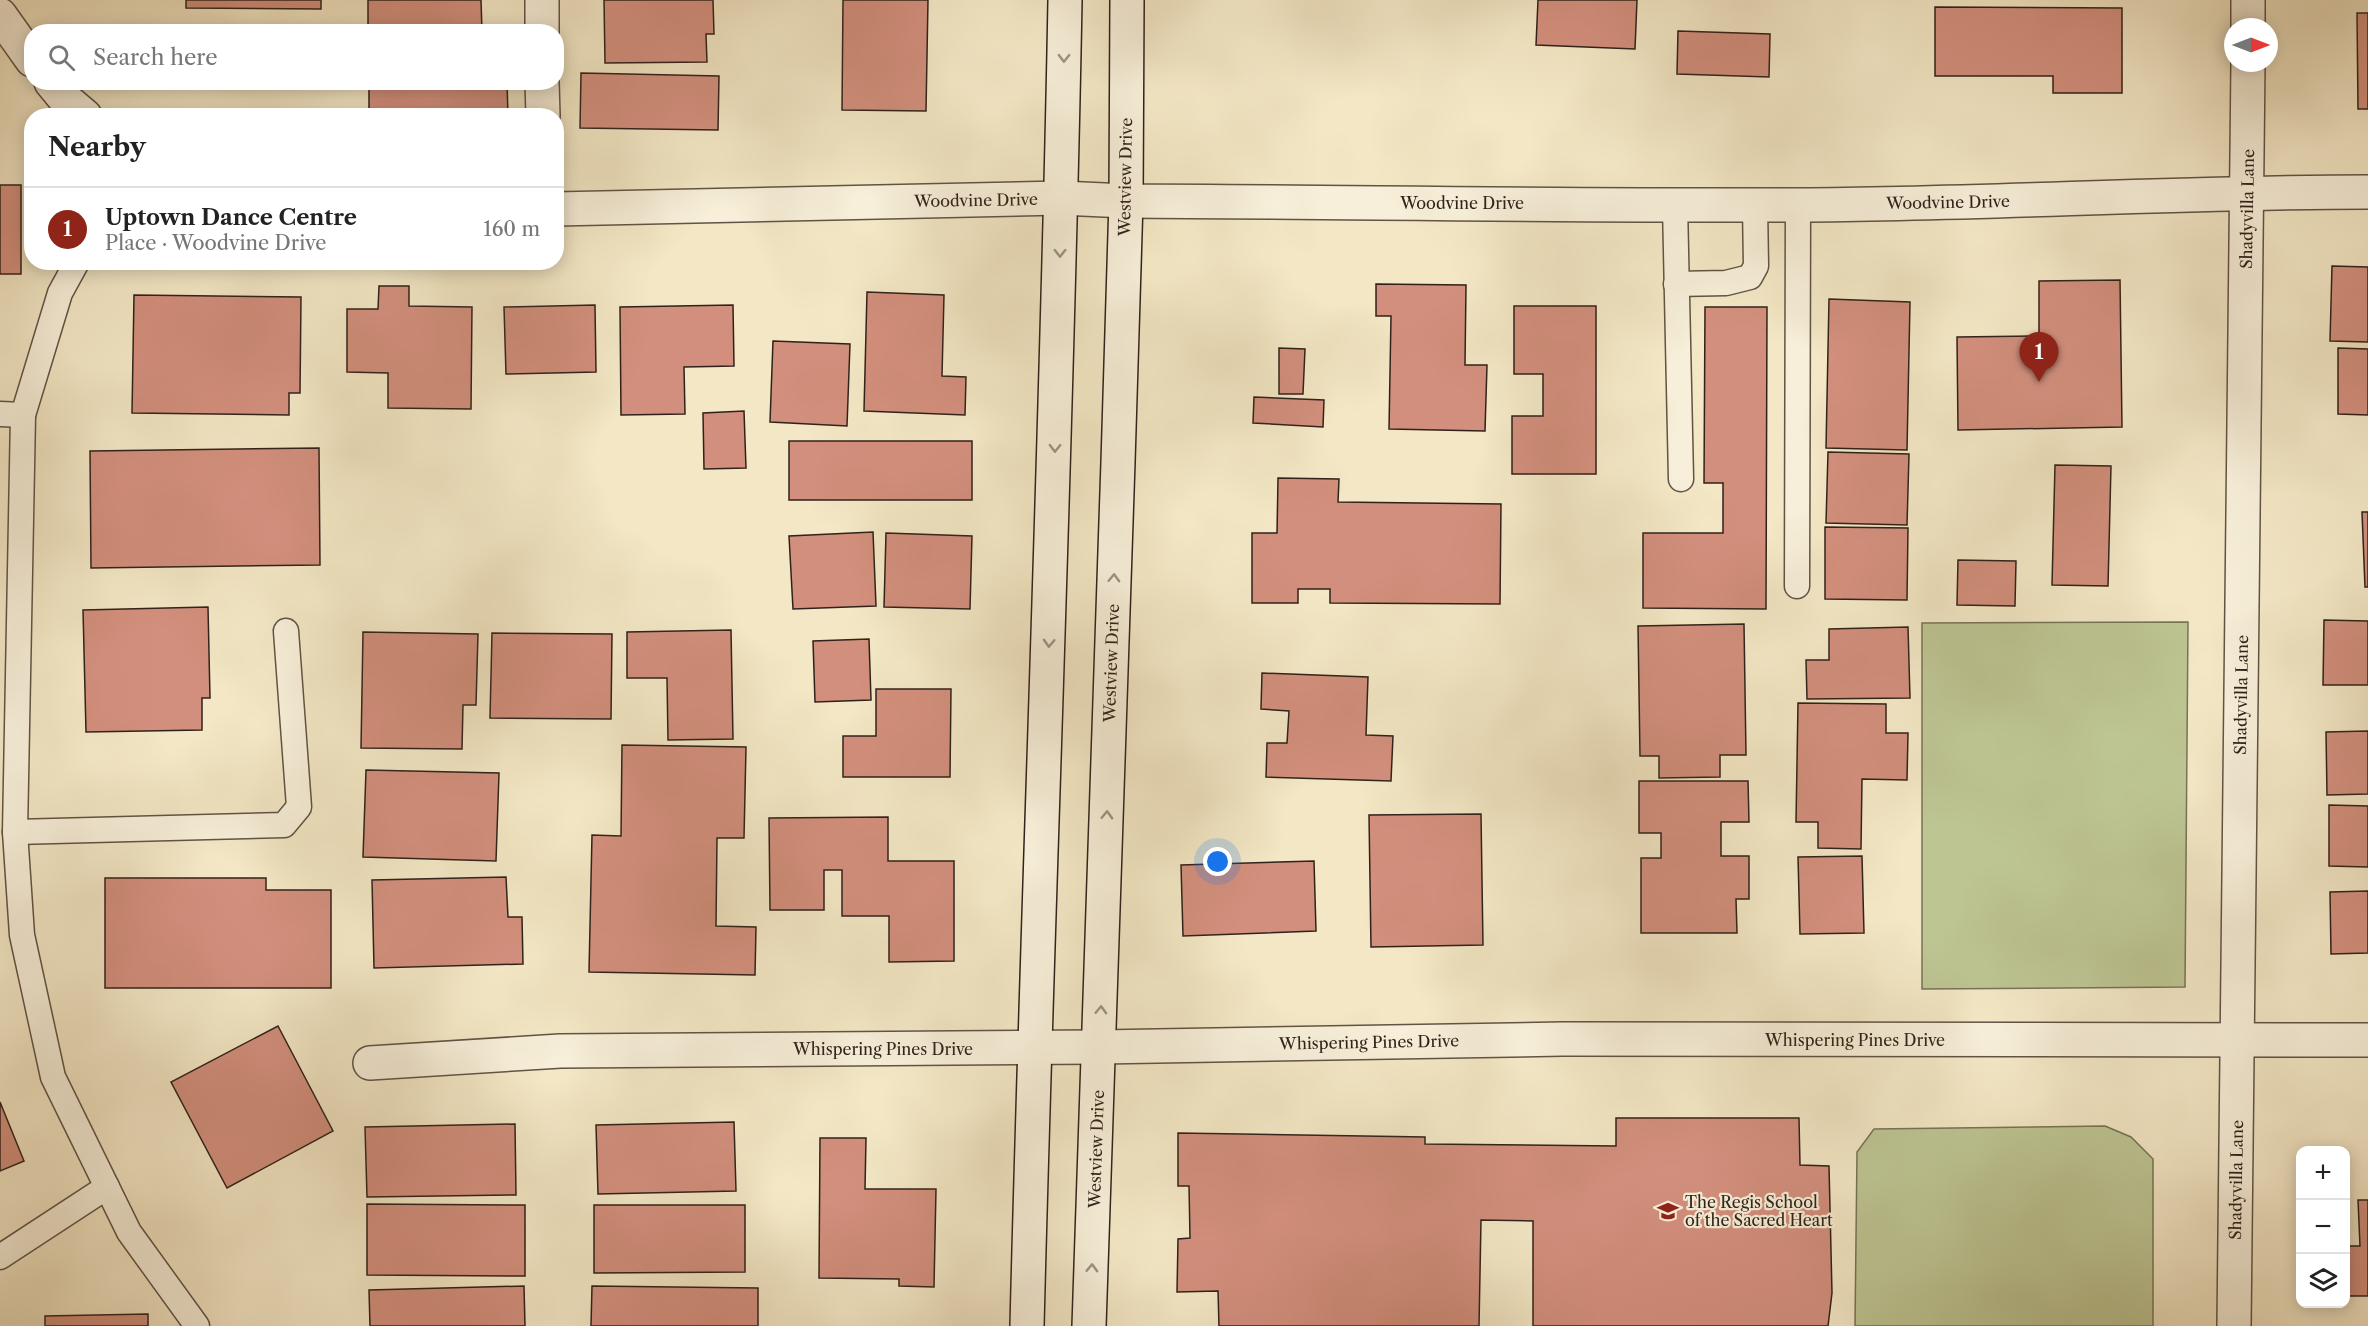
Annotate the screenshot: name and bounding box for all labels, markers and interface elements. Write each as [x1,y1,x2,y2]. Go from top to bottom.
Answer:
north arrow [2224,18,2278,72]
search box [24,24,564,90]
icon: search [45,41,78,74]
text: Search here [93,44,218,71]
one-way arrow [1057,54,1070,63]
street label: Westview Drive [1114,118,1136,237]
text: Nearby [48,131,146,163]
street label: Shadyvilla Lane [2236,149,2258,269]
street label: Woodvine Drive [913,189,1038,211]
street label: Woodvine Drive [1885,191,2010,213]
street label: Woodvine Drive [1399,193,1524,213]
text: Uptown Dance Centre [105,204,357,231]
text: 1 [63,217,72,241]
text: 160 m [483,217,540,241]
text: Place · Woodvine Drive [105,231,327,255]
one-way arrow [1053,249,1066,258]
pin: 1 [2020,332,2058,382]
one-way arrow [1049,444,1061,453]
one-way arrow [1107,573,1120,582]
street label: Westview Drive [1099,603,1123,724]
street label: Shadyvilla Lane [2230,635,2252,755]
one-way arrow [1042,639,1055,648]
one-way arrow [1101,810,1113,819]
your location [1203,847,1232,876]
one-way arrow [1095,1005,1107,1014]
street label: Whispering Pines Drive [1278,1030,1459,1054]
street label: Whispering Pines Drive [1764,1030,1945,1050]
street label: Whispering Pines Drive [792,1039,973,1059]
street label: Westview Drive [1084,1089,1108,1210]
street label: Shadyvilla Lane [2225,1120,2247,1240]
map controls [2296,1146,2350,1308]
button: + [2296,1146,2350,1200]
place label: The Regis School of the Sacred Heart [1685,1192,1833,1230]
school or university icon: The Regis School of the Sacred Heart [1656,1199,1680,1223]
button: − [2296,1200,2350,1254]
button: layers [2296,1254,2350,1308]
one-way arrow [1085,1263,1098,1272]

